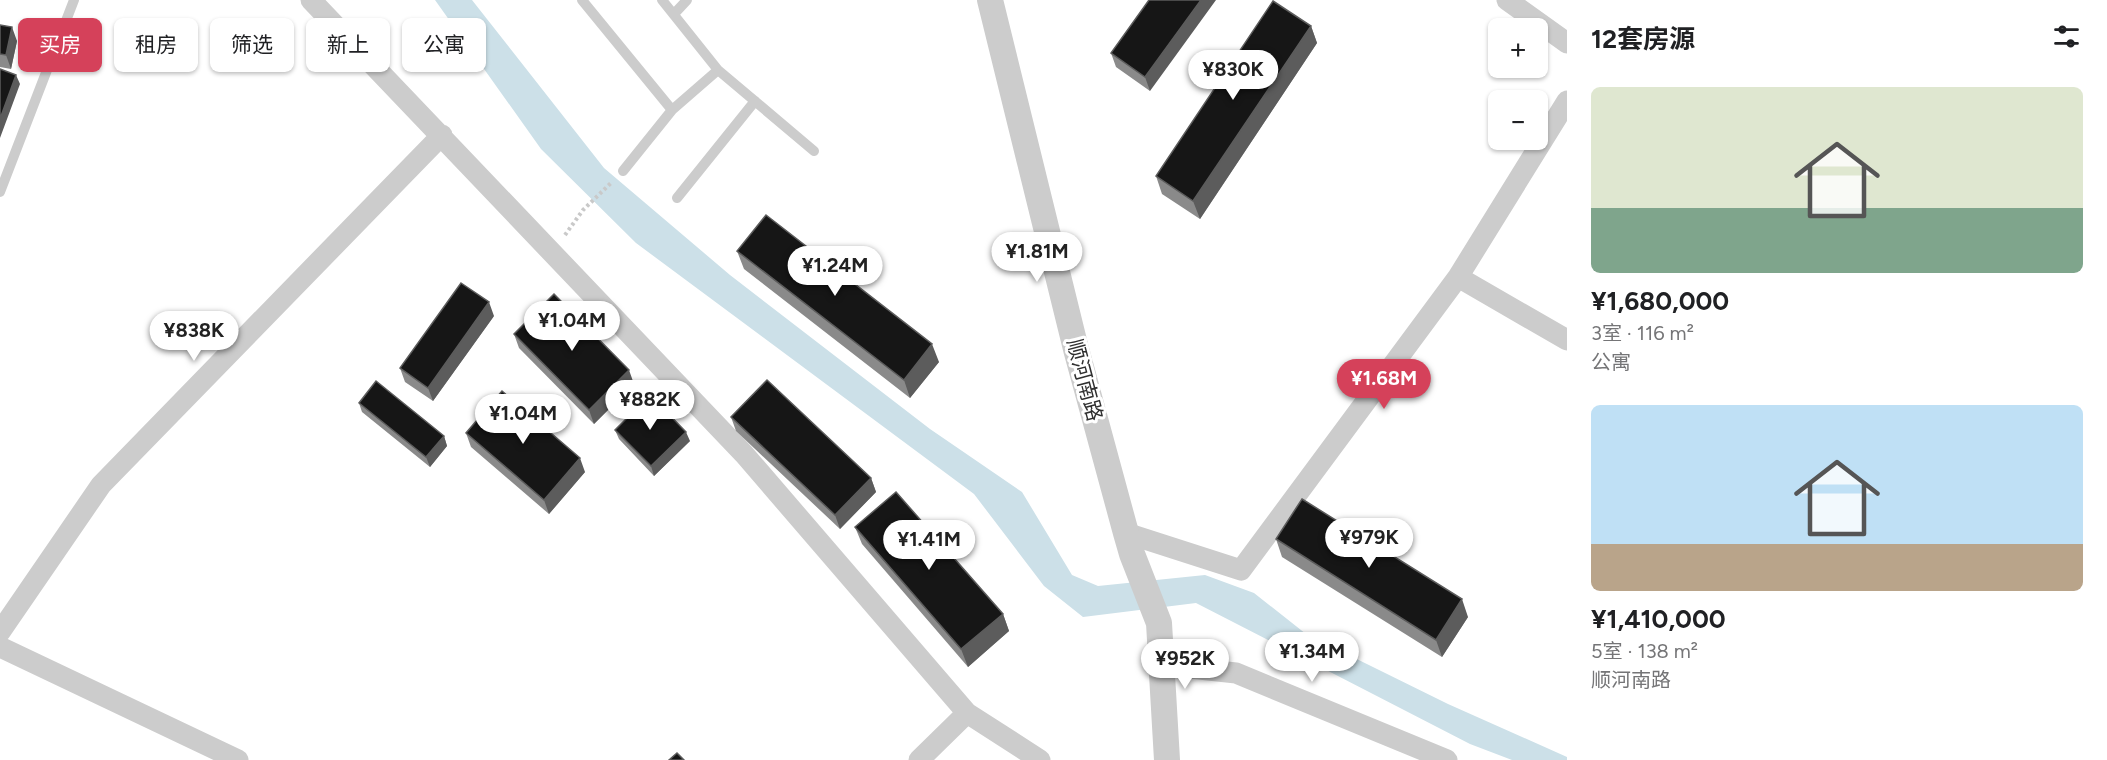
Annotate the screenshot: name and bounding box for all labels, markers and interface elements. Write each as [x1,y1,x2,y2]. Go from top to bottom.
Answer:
chip: 买房 [18,18,102,72]
chip: 租房 [114,18,198,72]
chip: 筛选 [210,18,294,72]
chip: 新上 [306,18,390,72]
chip: 公寓 [402,18,486,72]
map controls [1488,18,1548,150]
button: + [1488,18,1548,78]
icon: filters [2050,20,2083,53]
text: 12套房源 [1591,23,1695,55]
pin: ¥830K [1191,50,1275,101]
text: ¥830K [1202,57,1264,81]
button: − [1488,90,1548,150]
icon: home [1783,126,1891,234]
pin: ¥1.81M [988,232,1086,283]
text: ¥1.81M [1005,239,1069,263]
pin: ¥1.24M [786,246,884,297]
text: ¥1.24M [802,253,868,277]
text: ¥1,680,000 [1591,285,1729,317]
pin: ¥1.04M [523,301,621,352]
text: ¥1.04M [538,308,606,332]
pin: ¥838K [152,311,236,362]
text: ¥838K [164,318,224,342]
text: 3室 · 116 m² [1591,321,1694,345]
street label: 顺河南路 [1062,336,1108,424]
text: 公寓 [1591,350,1631,374]
pin: ¥1.68M [1335,359,1433,410]
text: ¥1.68M [1351,366,1417,390]
pin: ¥882K [608,380,692,431]
text: ¥882K [619,387,681,411]
pin: ¥1.04M [474,394,572,445]
text: ¥1.04M [489,401,557,425]
icon: home [1783,444,1891,552]
pin: ¥979K [1327,518,1411,569]
pin: ¥1.41M [880,520,978,571]
text: ¥979K [1339,525,1399,549]
text: ¥1.41M [897,527,961,551]
text: ¥1,410,000 [1591,603,1726,635]
pin: ¥1.34M [1263,632,1361,683]
pin: ¥952K [1143,639,1227,690]
text: ¥1.34M [1279,639,1345,663]
text: 5室 · 138 m² [1591,639,1698,663]
text: ¥952K [1155,646,1215,670]
text: 顺河南路 [1591,668,1671,692]

